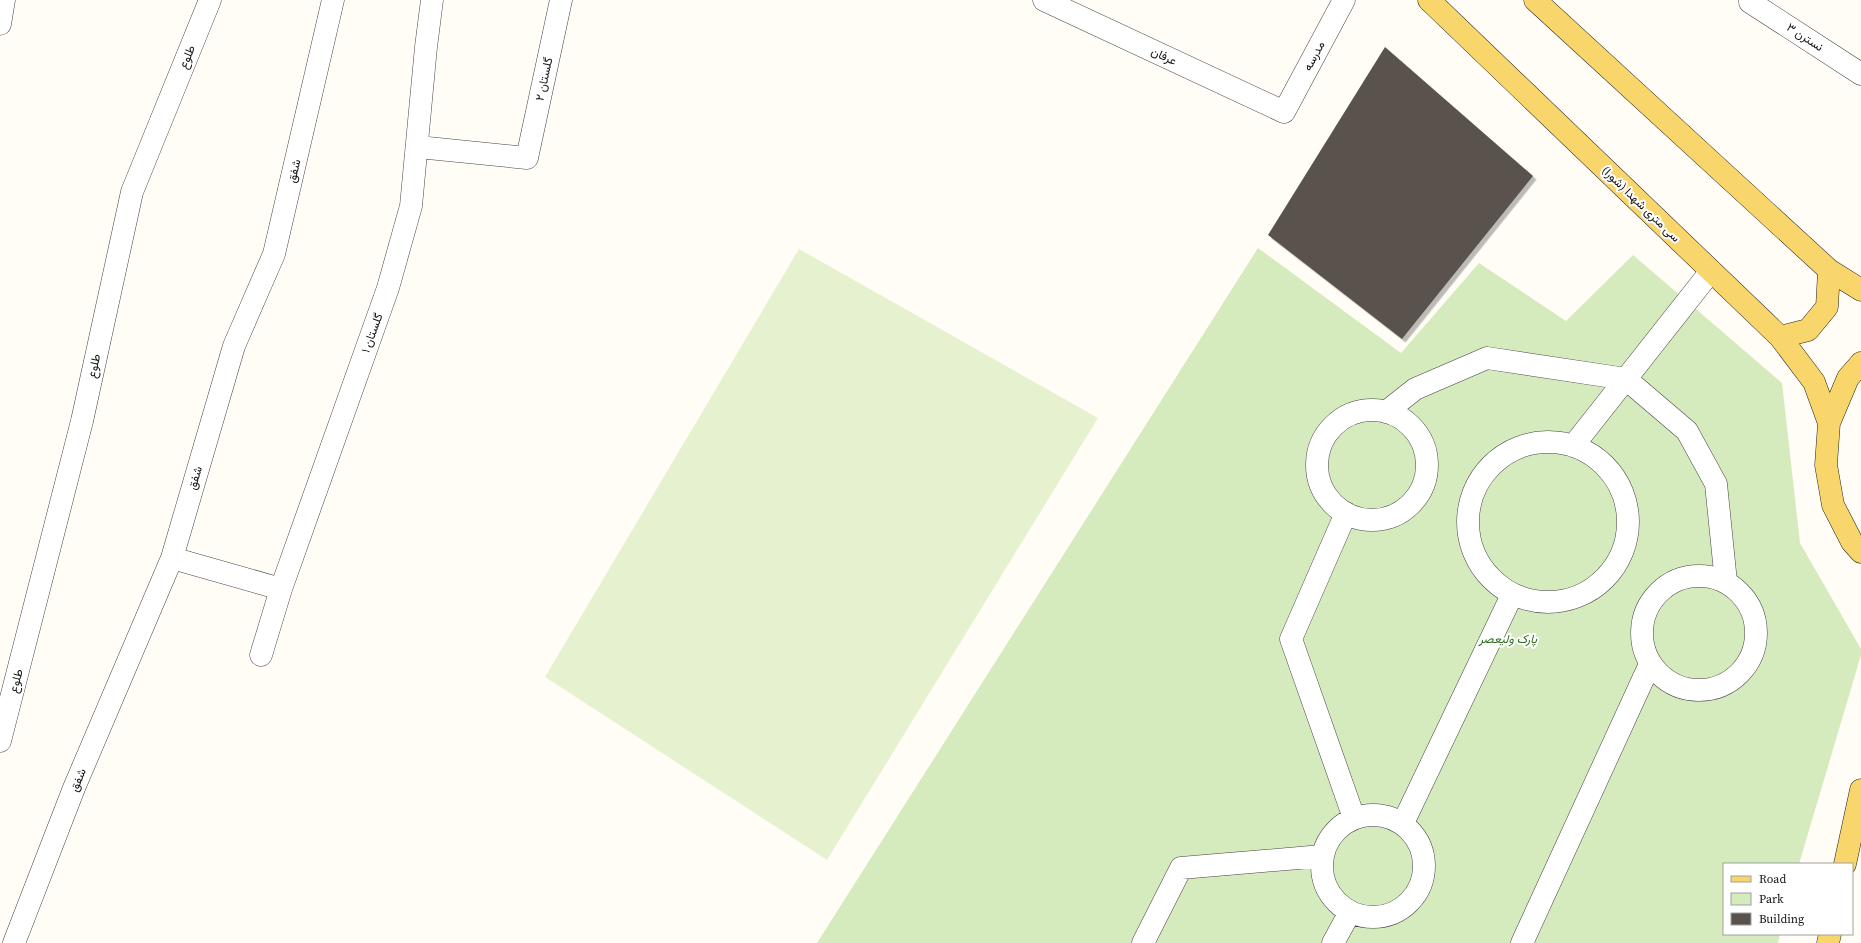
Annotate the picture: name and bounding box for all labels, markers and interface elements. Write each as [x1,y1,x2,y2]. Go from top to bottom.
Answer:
street label: نسترن ۳ [1783,19,1827,55]
street label: مدرسه [1300,38,1328,74]
street label: طلوع [175,43,200,72]
street label: عرفان [1148,43,1180,69]
street label: گلستان ۲ [532,56,556,102]
street label: شفق [284,158,304,184]
street label: سی متری شهدا (شورا) [1598,162,1684,246]
street label: گلستان ۱ [357,311,387,355]
street label: طلوع [84,352,105,380]
street label: شفق [184,464,206,492]
park label: پارک ولیعصر [1478,631,1537,647]
street label: طلوع [5,667,28,695]
street label: شفق [66,766,90,794]
legend [1723,863,1853,935]
text: Road [1759,871,1786,887]
text: Park [1759,891,1784,907]
text: Building [1759,911,1804,927]

